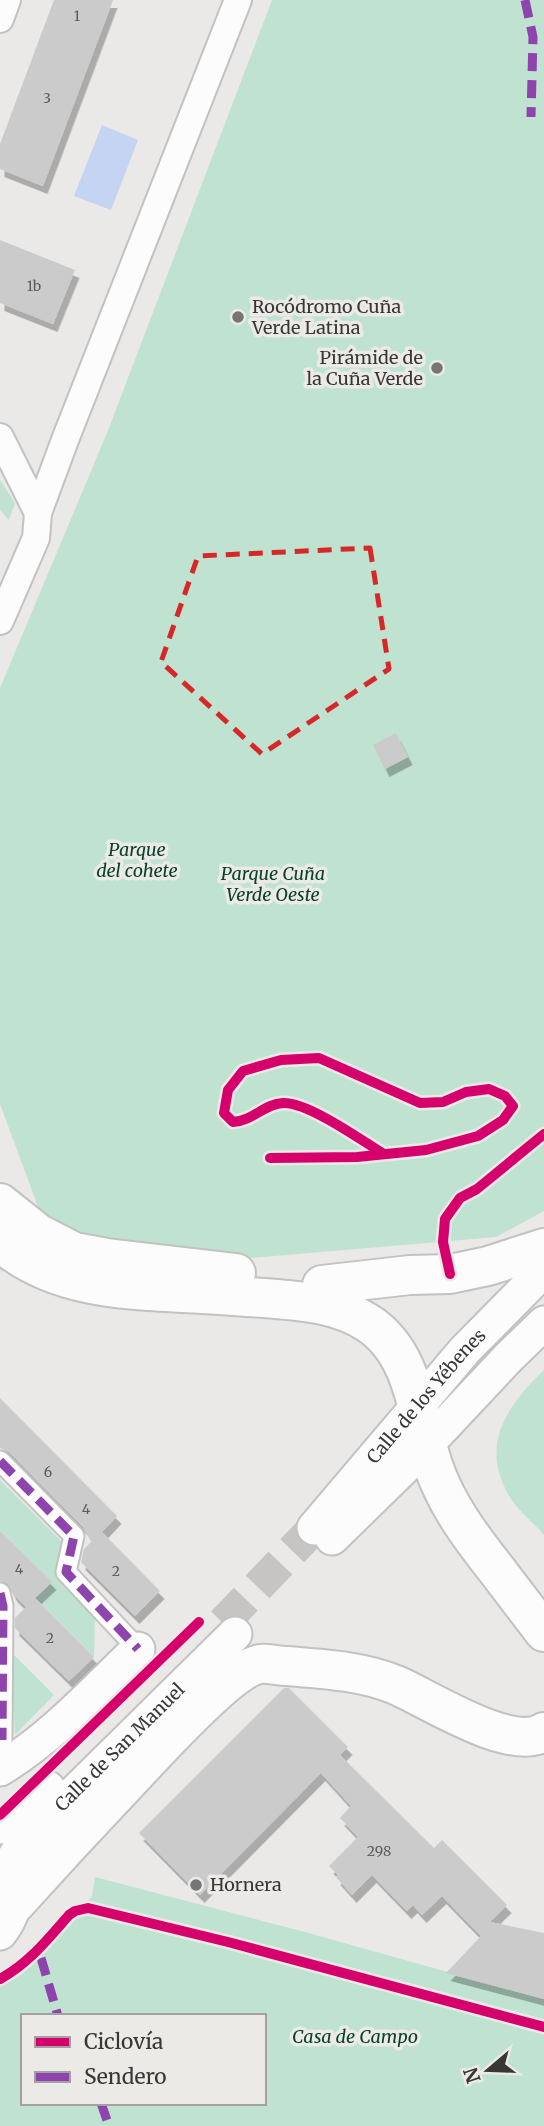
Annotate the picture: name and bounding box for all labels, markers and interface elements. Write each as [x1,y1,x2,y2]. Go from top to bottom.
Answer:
house number: 1 [74,7,80,25]
house number: 3 [43,89,51,107]
house number: 1b [27,277,41,295]
place label: Rocódromo Cuña Verde Latina [251,295,401,339]
marker: Rocódromo Cuña Verde Latina [230,309,246,325]
place label: Pirámide de la Cuña Verde [307,346,423,390]
marker: Pirámide de la Cuña Verde [429,360,445,376]
park label: Parque del cohete [96,838,178,882]
park label: Parque Cuña Verde Oeste [221,862,325,906]
street label: Calle de los Yébenes [361,1324,491,1468]
house number: 6 [44,1463,52,1481]
house number: 4 [82,1500,91,1518]
house number: 4 [15,1560,24,1578]
house number: 2 [112,1562,120,1580]
house number: 2 [46,1629,54,1647]
street label: Calle de San Manuel [50,1678,190,1816]
house number: 298 [367,1842,391,1860]
place label: Hornera [210,1873,282,1896]
marker: Hornera [188,1877,204,1893]
legend [21,2014,266,2105]
park label: Casa de Campo [292,2025,418,2048]
text: Ciclovía [84,2028,163,2055]
north arrow [453,2035,523,2105]
text: Sendero [84,2063,167,2090]
text: N [458,2065,486,2087]

